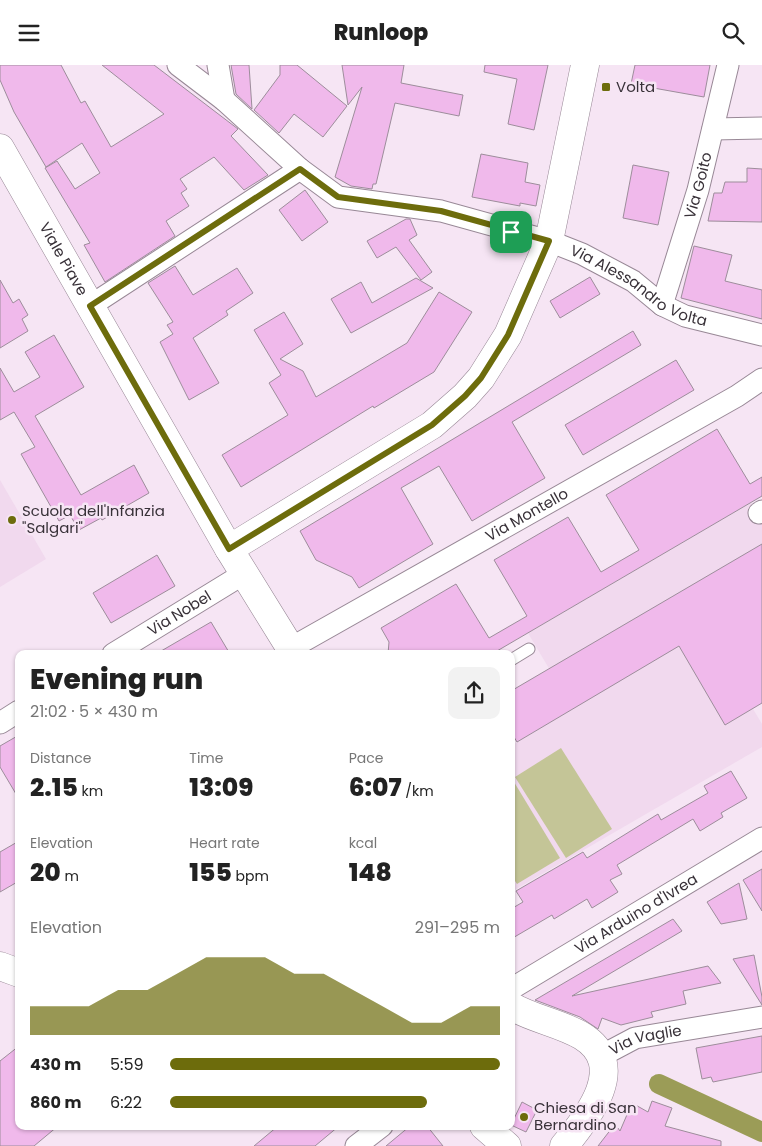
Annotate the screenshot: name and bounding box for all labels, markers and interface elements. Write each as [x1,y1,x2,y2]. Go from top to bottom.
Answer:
text: Runloop [334,17,428,48]
icon: menu [15,19,43,47]
icon: search [719,19,747,47]
place label: Volta [616,76,655,97]
marker: Volta [600,81,612,93]
street label: Via Goito [679,150,717,221]
pin [490,211,532,253]
street label: Viale Piave [35,218,93,299]
icon: arrive [497,218,525,246]
street label: Via Alessandro Volta [567,239,709,331]
street label: Via Montello [482,482,572,546]
place label: Scuola dell'Infanzia "Salgari" [22,500,165,538]
marker: Scuola dell'Infanzia "Salgari" [6,514,18,526]
street label: Via Nobel [143,585,215,640]
text: Evening run [30,660,203,699]
button: share [448,667,500,719]
text: 21:02 · 5 × 430 m [30,700,158,723]
text: Distance [30,748,91,768]
text: Time [189,748,223,768]
text: Pace [349,748,383,768]
text: 2.15 [30,770,78,805]
text: 13:09 [189,770,253,805]
text: 6:07 [349,770,402,805]
text: km [78,781,103,801]
text: /km [402,781,434,801]
text: Elevation [30,833,93,853]
text: Heart rate [189,833,260,853]
text: kcal [349,833,377,853]
text: 20 [30,855,61,890]
text: 155 [189,855,232,890]
text: 148 [349,855,392,890]
text: m [61,866,79,886]
text: bpm [232,866,269,886]
street label: Via Arduino d'Ivrea [570,868,701,958]
text: Elevation [30,916,102,939]
text: 291–295 m [415,916,500,939]
street label: Via Vaglie [605,1019,683,1060]
text: 430 m [30,1053,81,1076]
text: 5:59 [110,1053,144,1076]
text: 860 m [30,1091,81,1114]
text: 6:22 [110,1091,142,1114]
place label: Chiesa di San Bernardino [534,1097,637,1135]
marker: Chiesa di San Bernardino [518,1111,530,1123]

